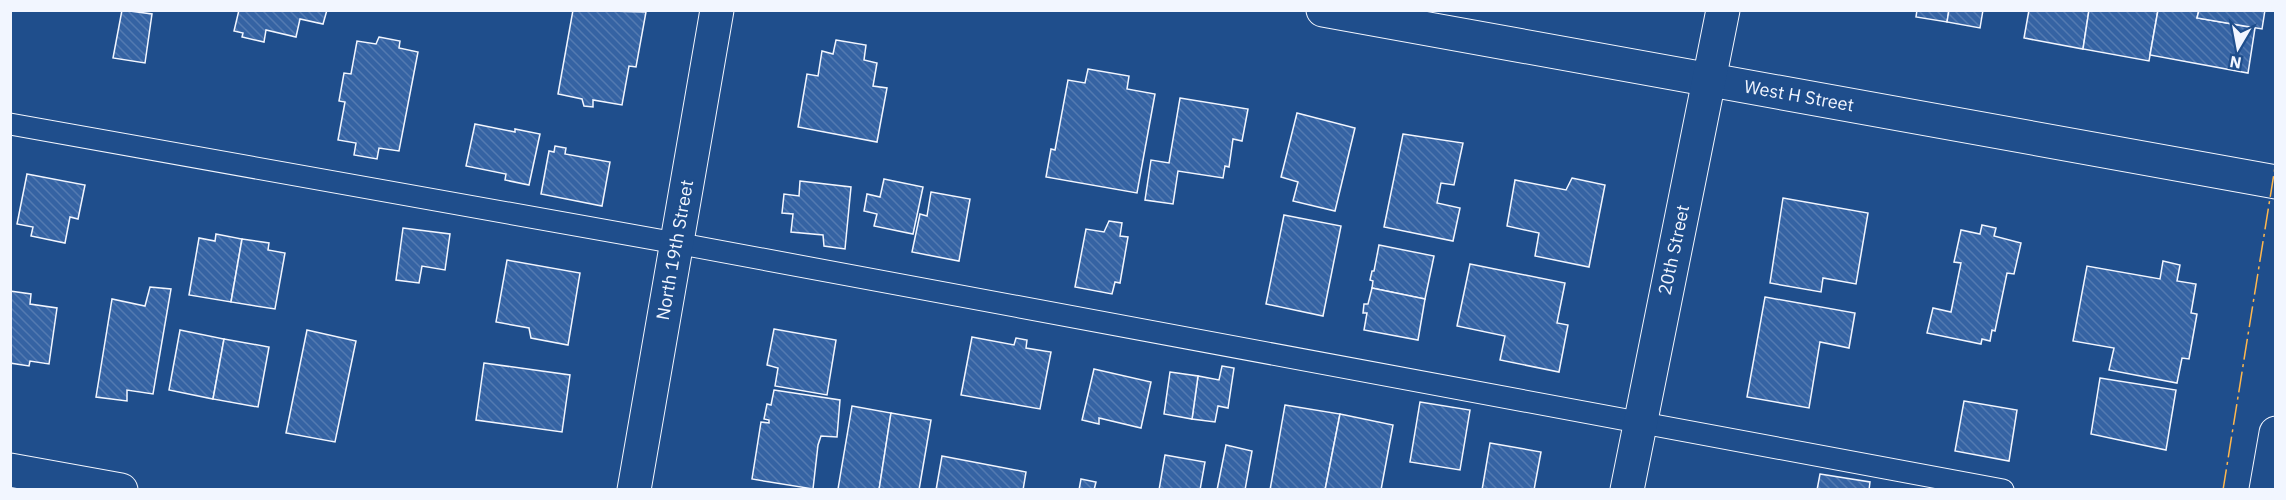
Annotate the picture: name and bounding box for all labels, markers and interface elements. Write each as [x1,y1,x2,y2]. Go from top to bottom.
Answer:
north arrow [2208,18,2268,78]
text: N [2228,52,2243,74]
street label: West H Street [1742,75,1856,116]
street label: North 19th Street [651,178,698,322]
street label: 20th Street [1653,203,1694,297]

